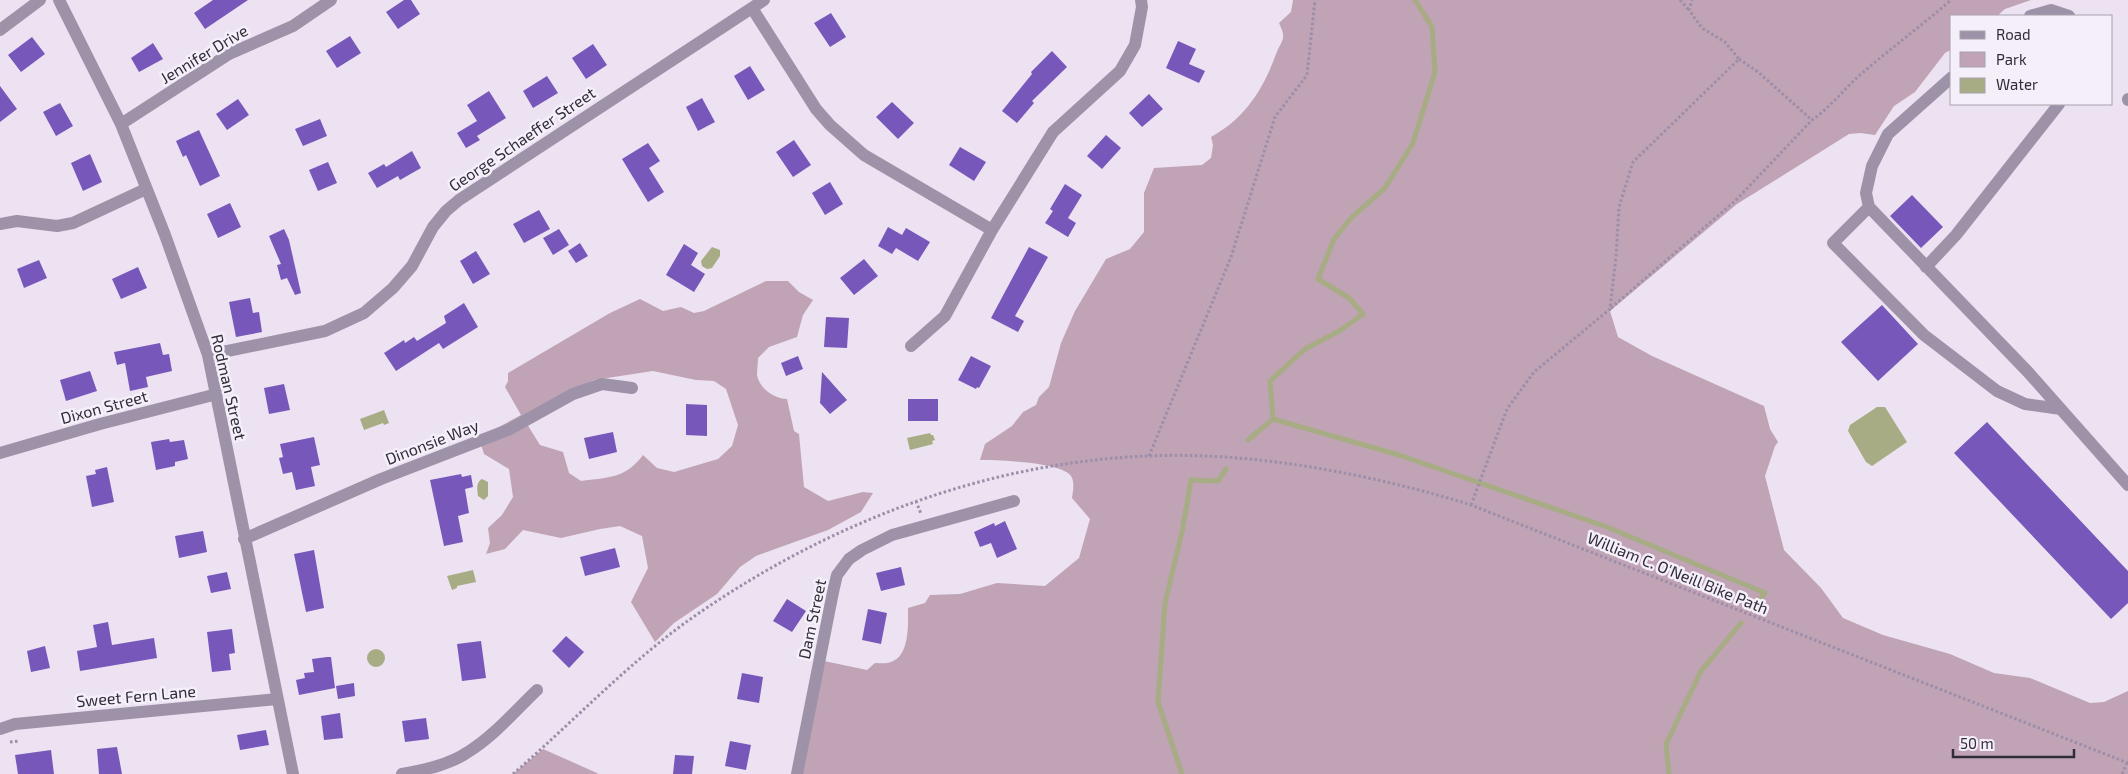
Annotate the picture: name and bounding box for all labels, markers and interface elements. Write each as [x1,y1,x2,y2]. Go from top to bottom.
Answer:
legend [1950,15,2113,105]
street label: Jennifer Drive [157,20,251,87]
text: Road [1996,25,2031,43]
text: Park [1996,50,2027,68]
text: Water [1996,75,2038,93]
street label: George Schaeffer Street [445,82,599,195]
street label: Rodman Street [208,332,251,442]
street label: Dixon Street [58,386,149,427]
street label: Dinonsie Way [382,415,482,468]
street label: William C. O'Neill Bike Path [1585,528,1771,618]
street label: Dam Street [794,577,829,661]
street label: Sweet Fern Lane [75,681,197,710]
scale bar [1953,726,2074,758]
text: 50 m [1960,734,1994,752]

